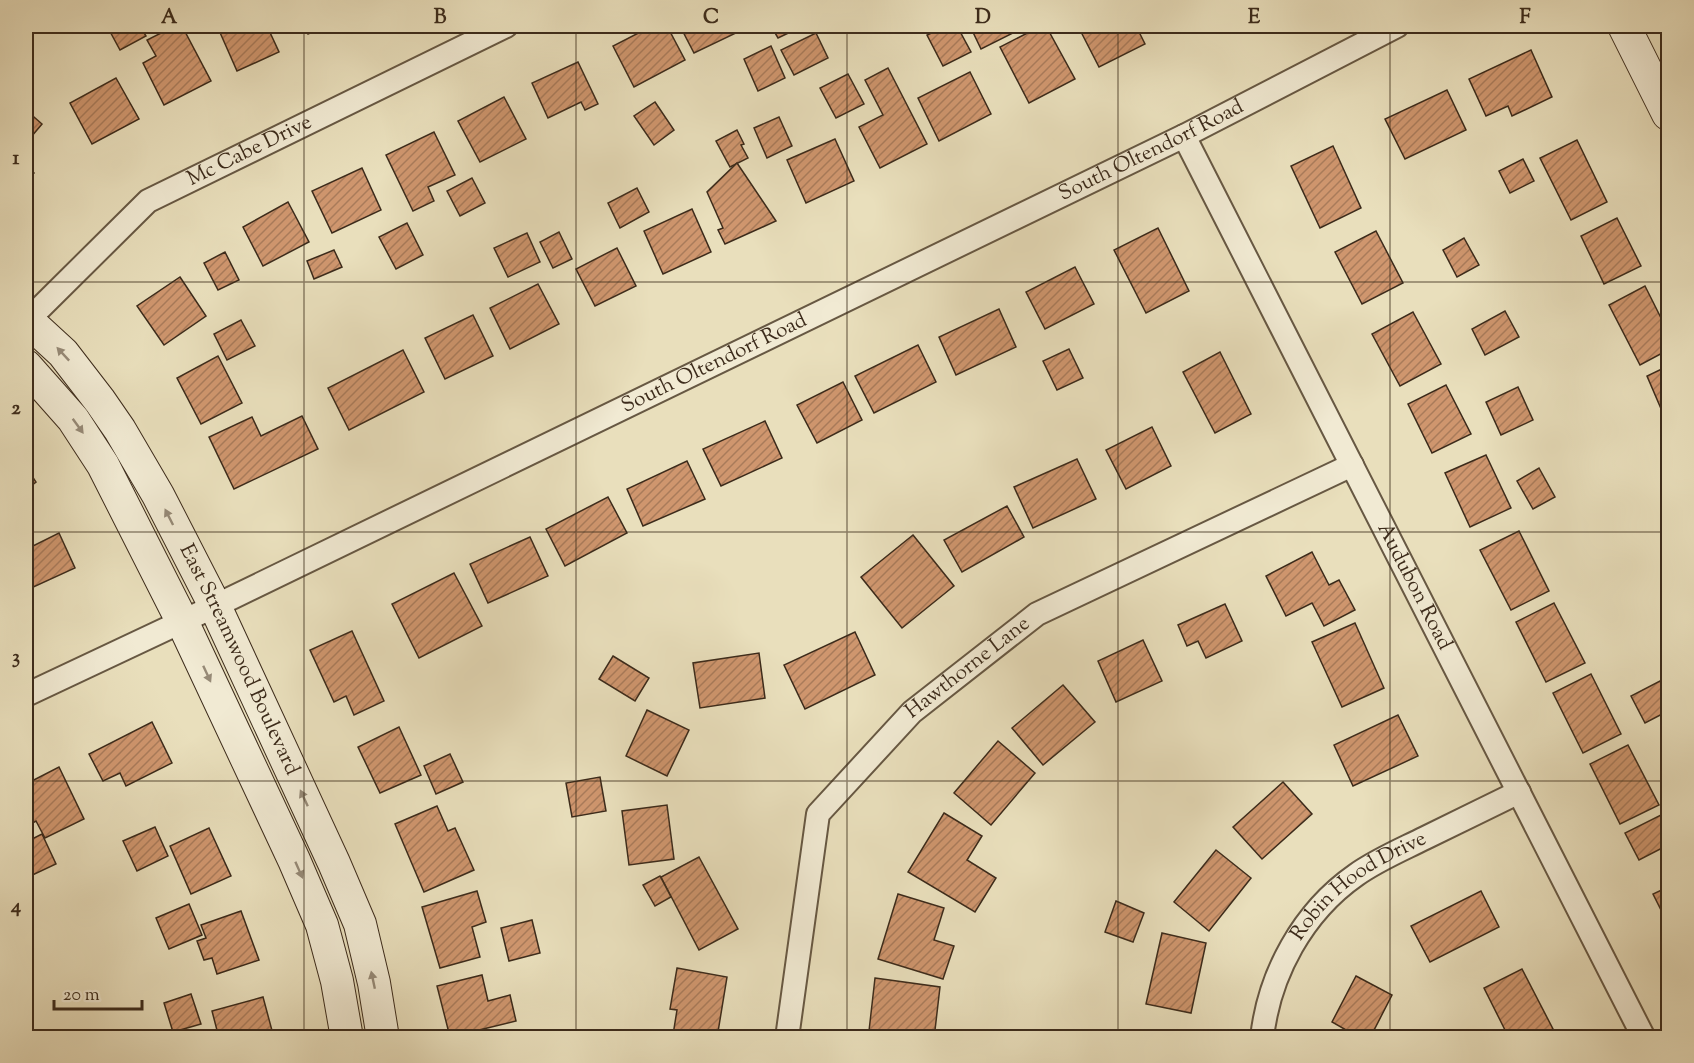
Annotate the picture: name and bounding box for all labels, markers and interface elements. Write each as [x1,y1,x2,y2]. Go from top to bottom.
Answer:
text: A [161,4,178,33]
text: B [434,4,447,33]
text: C [703,4,719,33]
text: D [975,4,991,33]
text: E [1248,4,1261,33]
text: F [1519,4,1531,33]
street label: South Oltendorf Road [1054,93,1249,209]
street label: Mc Cabe Drive [182,108,317,195]
text: 1 [13,145,20,174]
street label: South Oltendorf Road [617,306,812,422]
one-way arrow [56,347,70,361]
text: 2 [11,395,21,424]
one-way arrow [72,418,84,434]
one-way arrow [164,508,174,525]
street label: Audubon Road [1369,518,1459,656]
street label: East Streamwood Boulevard [171,539,306,780]
street label: Hawthorne Lane [899,610,1037,727]
text: 3 [12,644,20,673]
one-way arrow [202,666,211,683]
one-way arrow [300,790,309,807]
street label: Robin Hood Drive [1284,824,1432,947]
one-way arrow [294,861,303,878]
text: 4 [10,893,21,922]
one-way arrow [368,971,378,989]
scale bar [54,973,142,1011]
text: 20 m [63,983,100,1009]

